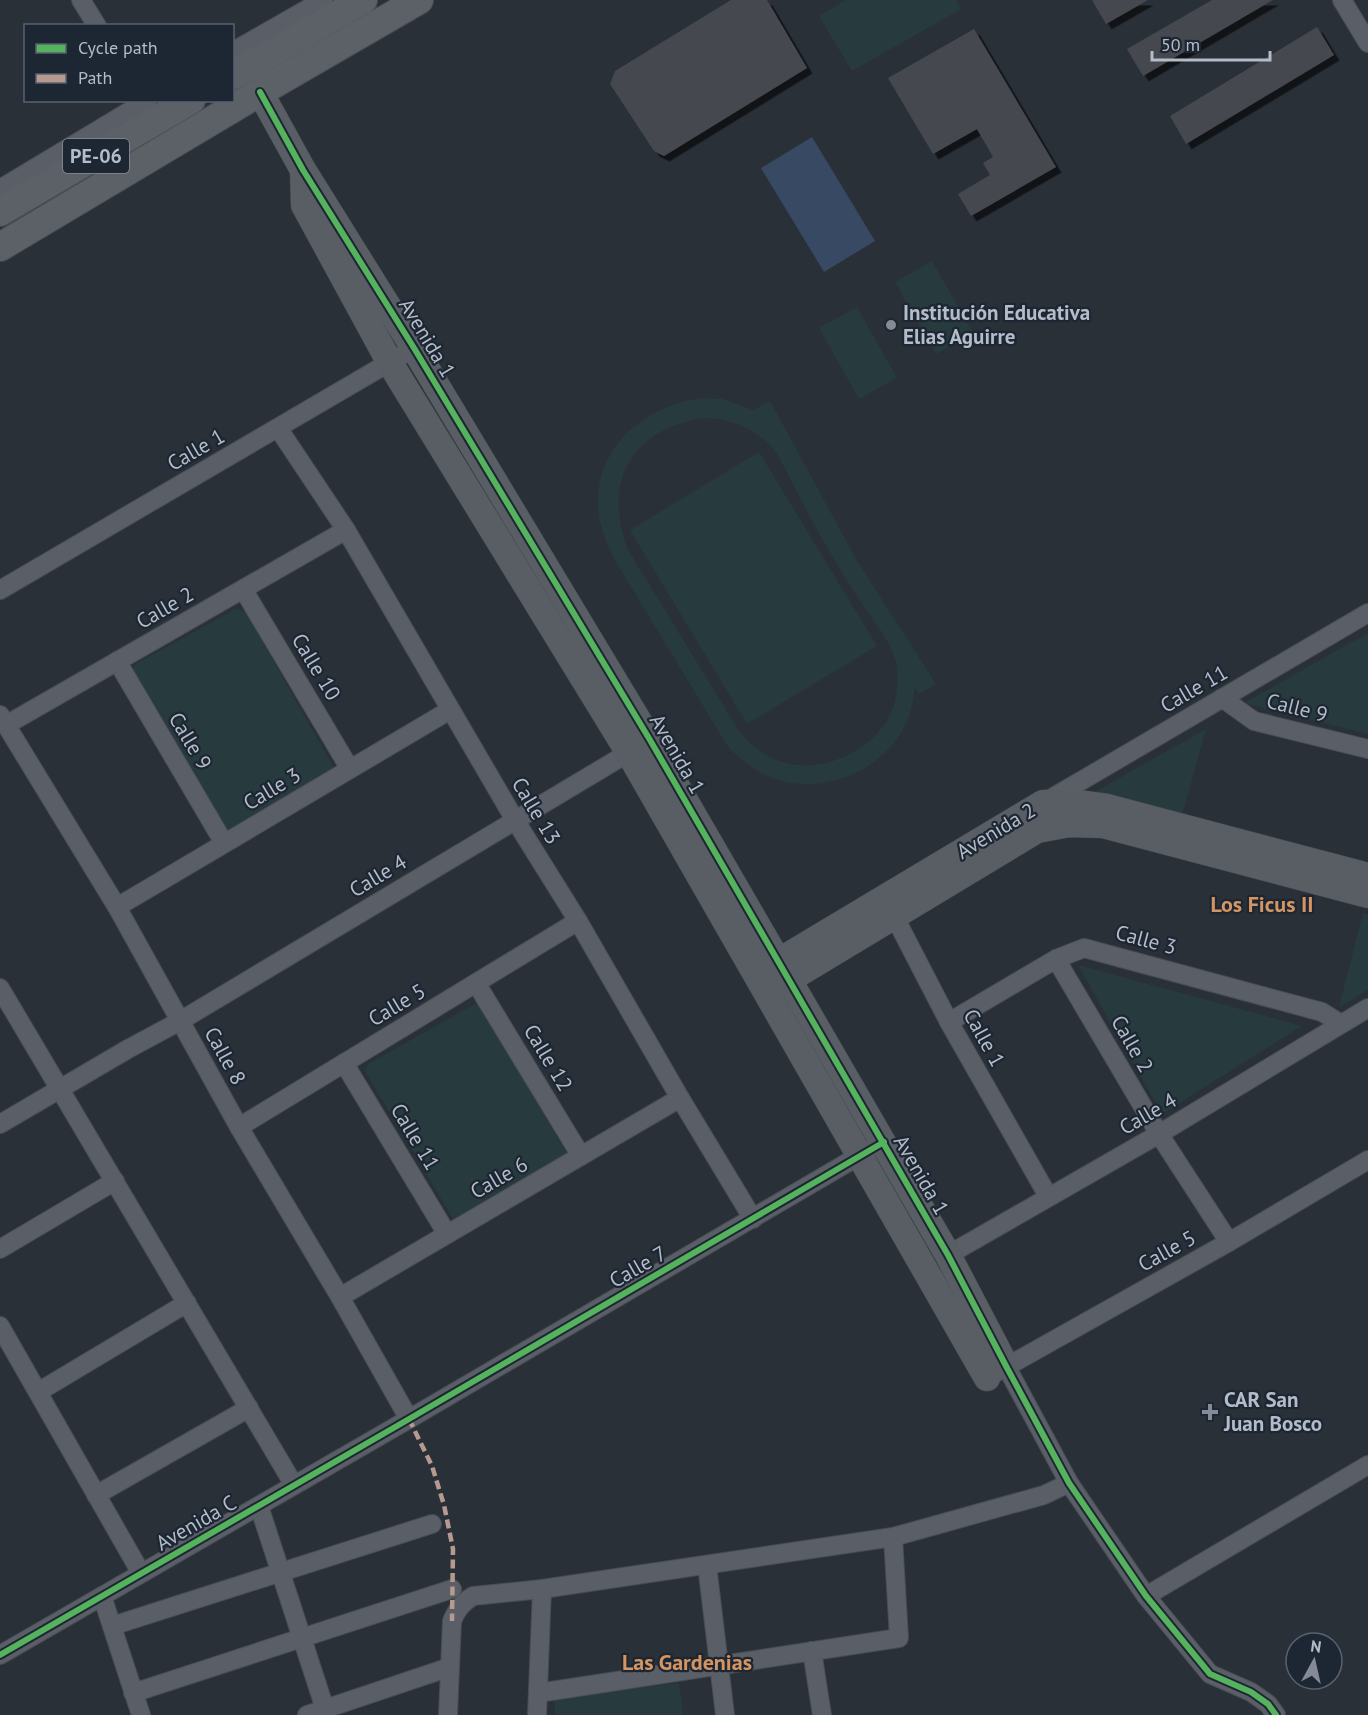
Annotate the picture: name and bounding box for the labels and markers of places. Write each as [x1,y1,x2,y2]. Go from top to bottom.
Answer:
place label: Institución Educativa Elias Aguirre [903,299,1090,350]
marker: Institución Educativa Elias Aguirre [884,318,898,332]
place label: CAR San Juan Bosco [1223,1386,1322,1437]
marker: CAR San Juan Bosco [1201,1403,1219,1421]

